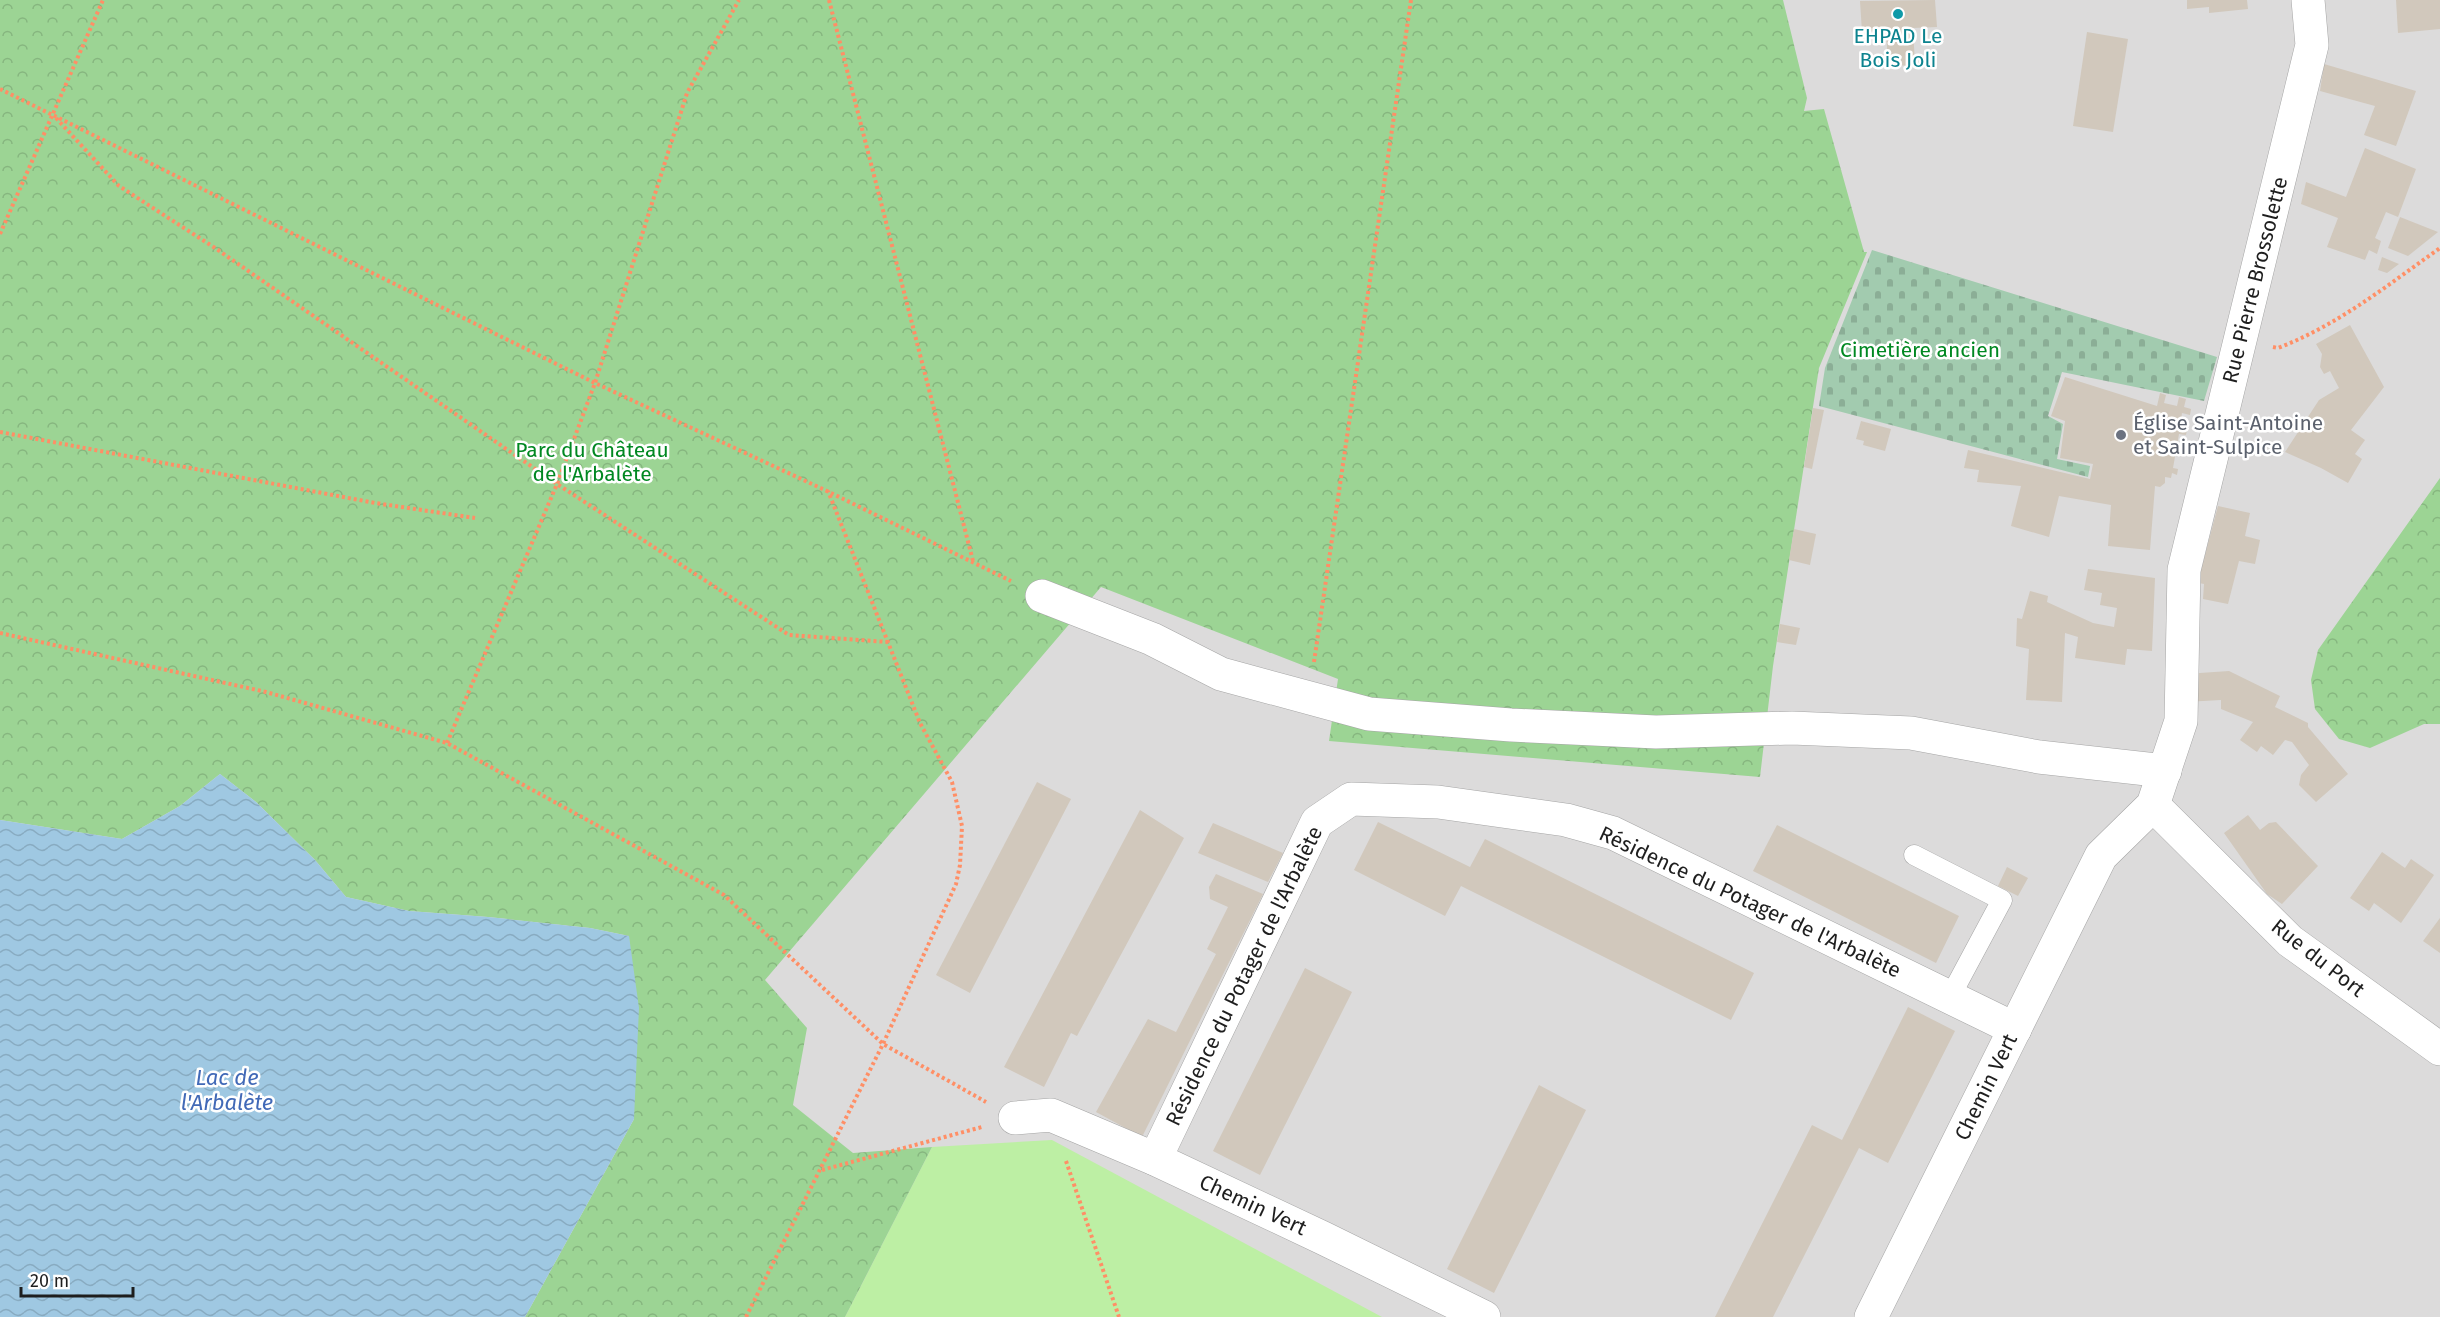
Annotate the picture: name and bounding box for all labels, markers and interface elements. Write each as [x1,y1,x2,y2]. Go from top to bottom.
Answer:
marker: EHPAD Le Bois Joli [1891,7,1905,21]
place label: EHPAD Le Bois Joli [1854,23,1942,73]
street label: Rue Pierre Brossolette [2217,174,2293,386]
park label: Cimetière ancien [1840,337,2000,363]
place label: Église Saint-Antoine et Saint-Sulpice [2133,410,2323,460]
marker: Église Saint-Antoine et Saint-Sulpice [2114,428,2128,442]
park label: Parc du Château de l'Arbalète [515,437,669,487]
street label: Résidence du Potager de l'Arbalète [1595,820,1905,984]
street label: Résidence du Potager de l'Arbalète [1160,822,1328,1130]
street label: Rue du Port [2266,913,2370,1003]
street label: Chemin Vert [1949,1029,2023,1145]
water label: Lac de l'Arbalète [181,1064,273,1116]
street label: Chemin Vert [1195,1169,1311,1241]
scale bar [21,1260,134,1298]
text: 20 m [30,1270,69,1292]

